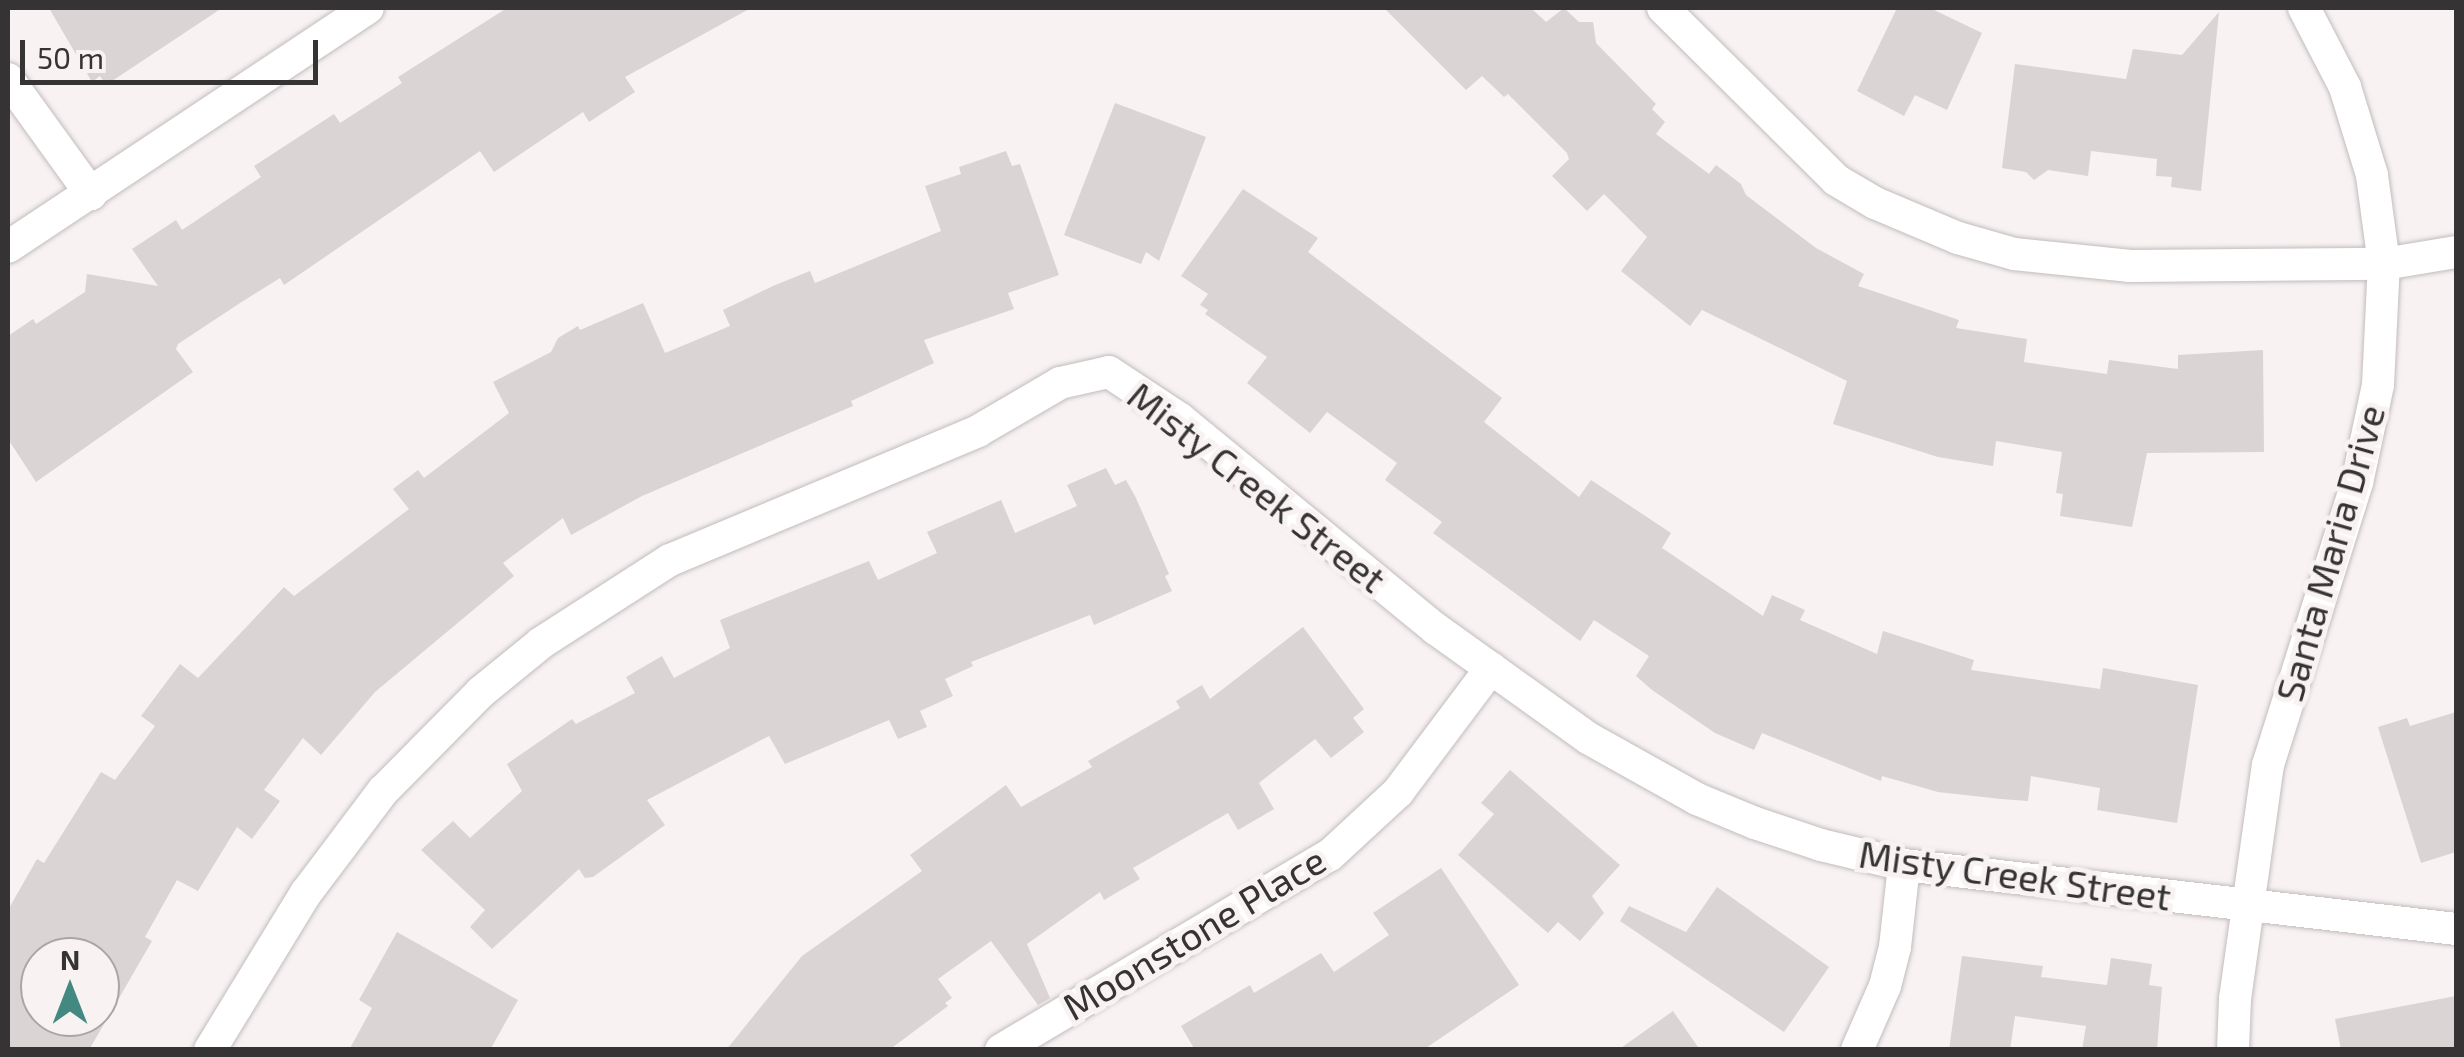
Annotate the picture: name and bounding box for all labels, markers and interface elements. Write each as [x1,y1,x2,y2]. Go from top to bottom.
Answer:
scale bar [25,20,322,82]
text: 50 m [37,39,104,75]
street label: Misty Creek Street [1119,372,1395,602]
street label: Santa Maria Drive [2266,399,2394,707]
street label: Misty Creek Street [1855,830,2175,920]
street label: Moonstone Place [1054,837,1334,1029]
north arrow [20,937,120,1037]
text: N [60,942,80,976]

